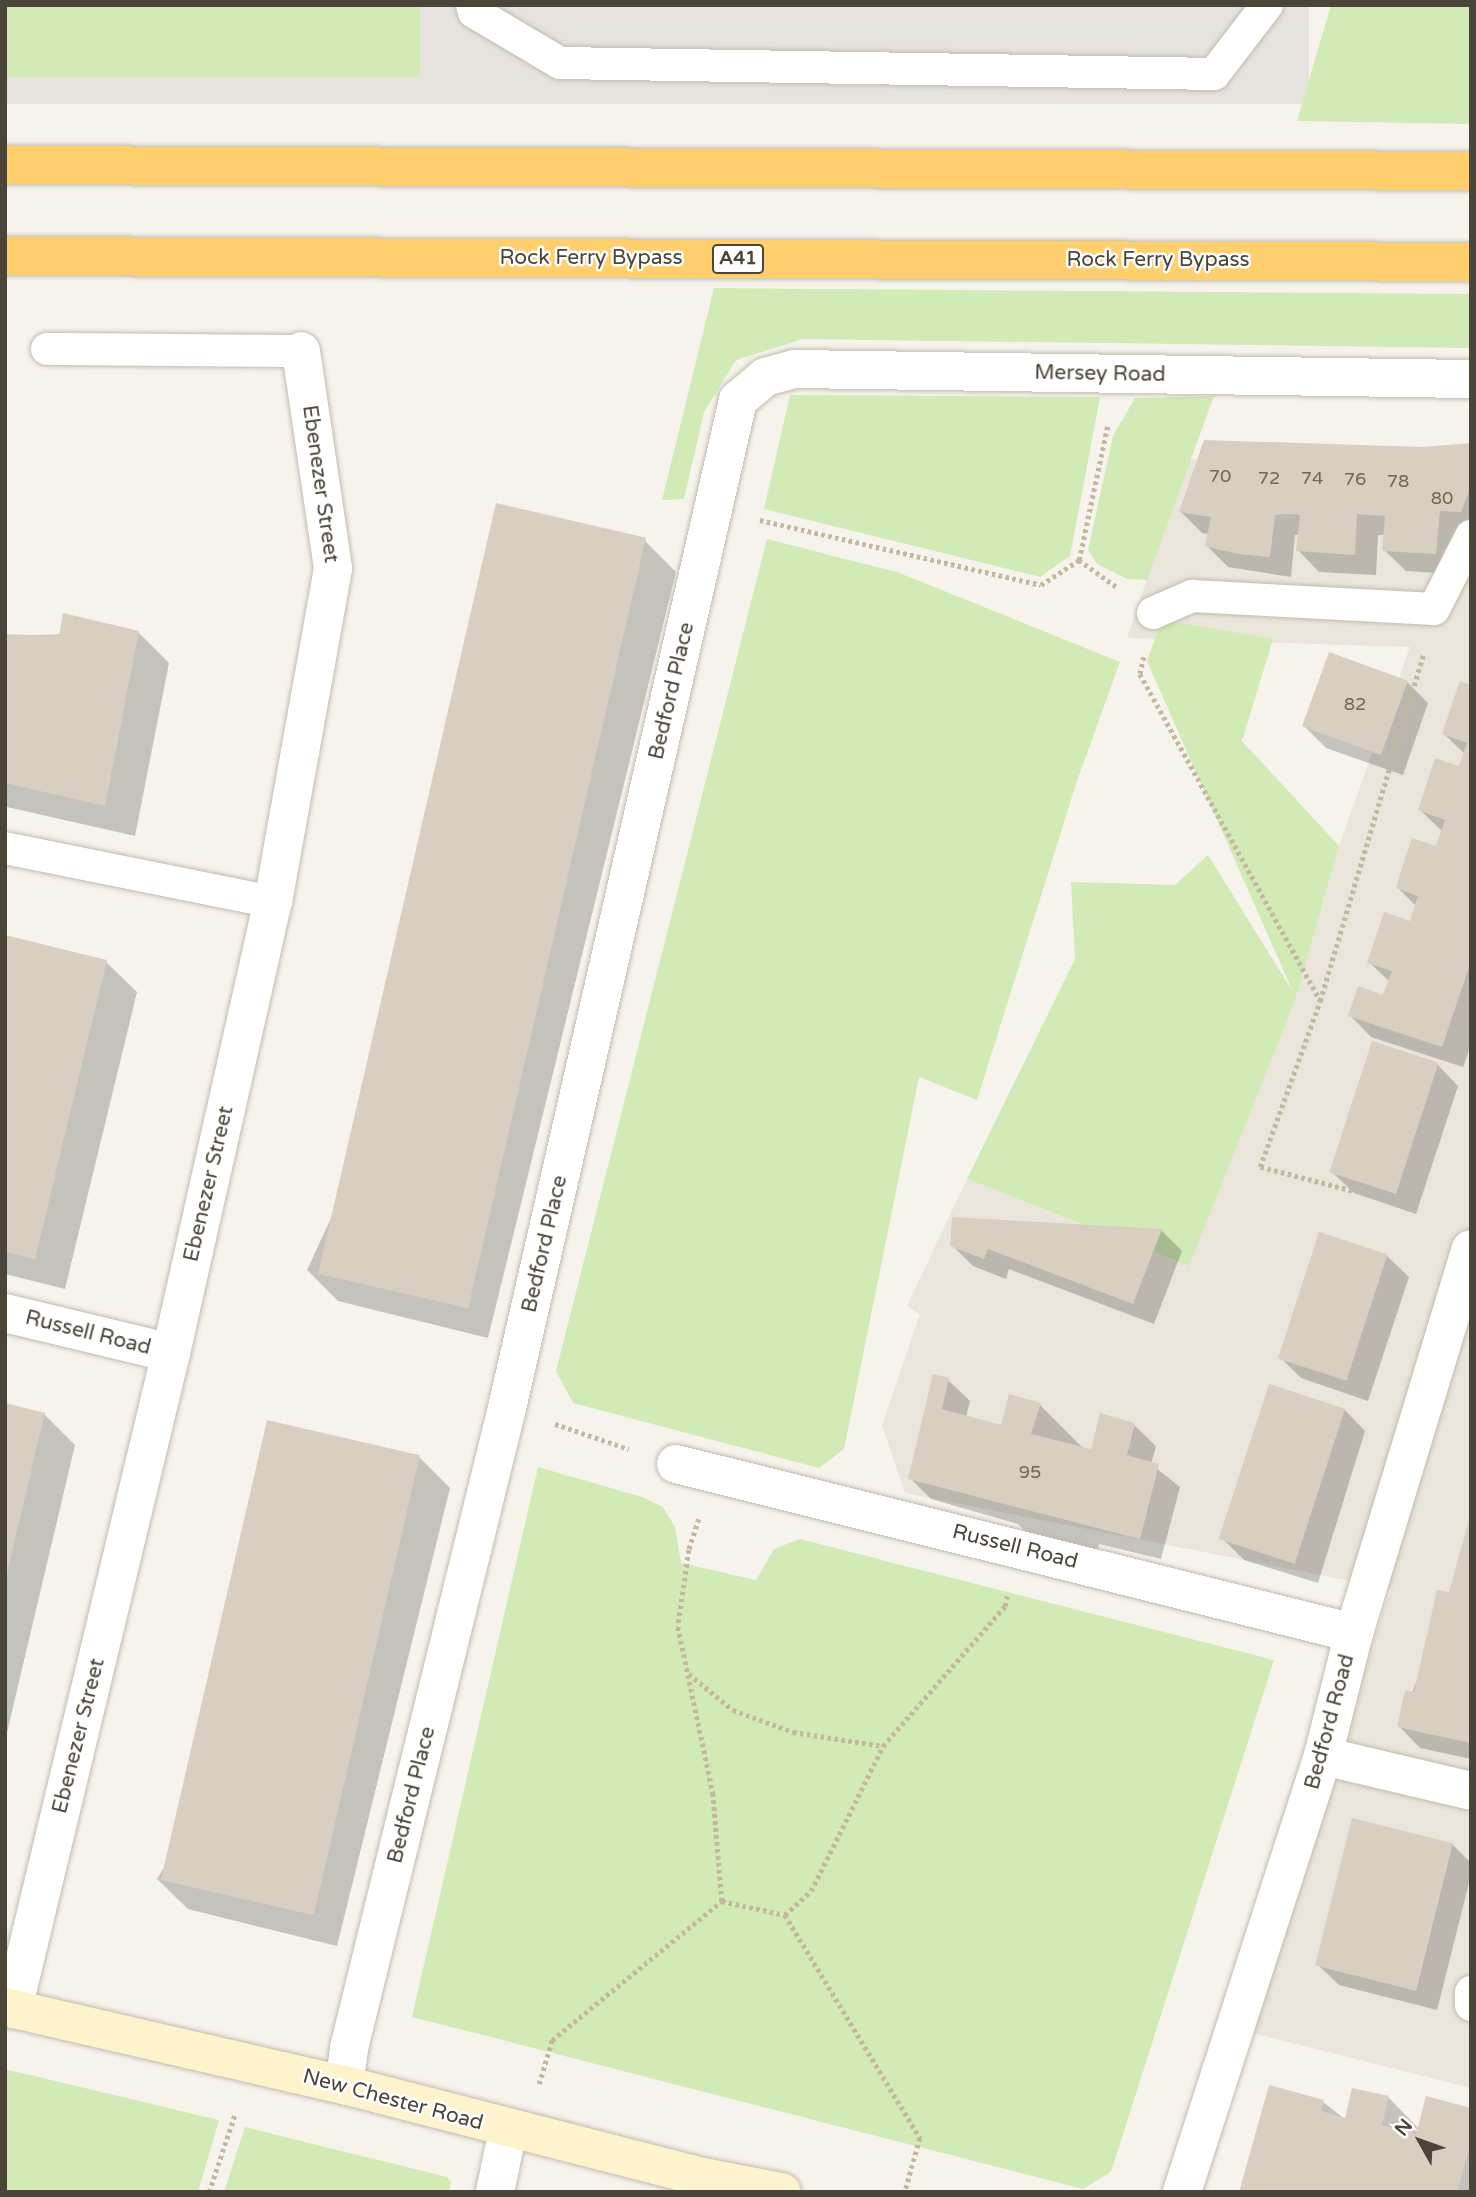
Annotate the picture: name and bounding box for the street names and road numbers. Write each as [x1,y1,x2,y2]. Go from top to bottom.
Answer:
road number: A41 [712,244,764,274]
street label: Rock Ferry Bypass [499,245,683,271]
street label: Rock Ferry Bypass [1066,247,1250,273]
street label: Mersey Road [1034,360,1166,388]
street label: Ebenezer Street [296,403,344,565]
street label: Bedford Place [644,620,700,762]
street label: Ebenezer Street [179,1104,239,1264]
street label: Bedford Place [517,1173,573,1315]
street label: Russell Road [23,1305,153,1361]
street label: Russell Road [950,1519,1080,1575]
street label: Bedford Road [1300,1652,1360,1792]
street label: Ebenezer Street [48,1656,110,1816]
street label: Bedford Place [383,1724,441,1866]
street label: New Chester Road [300,2064,486,2136]

